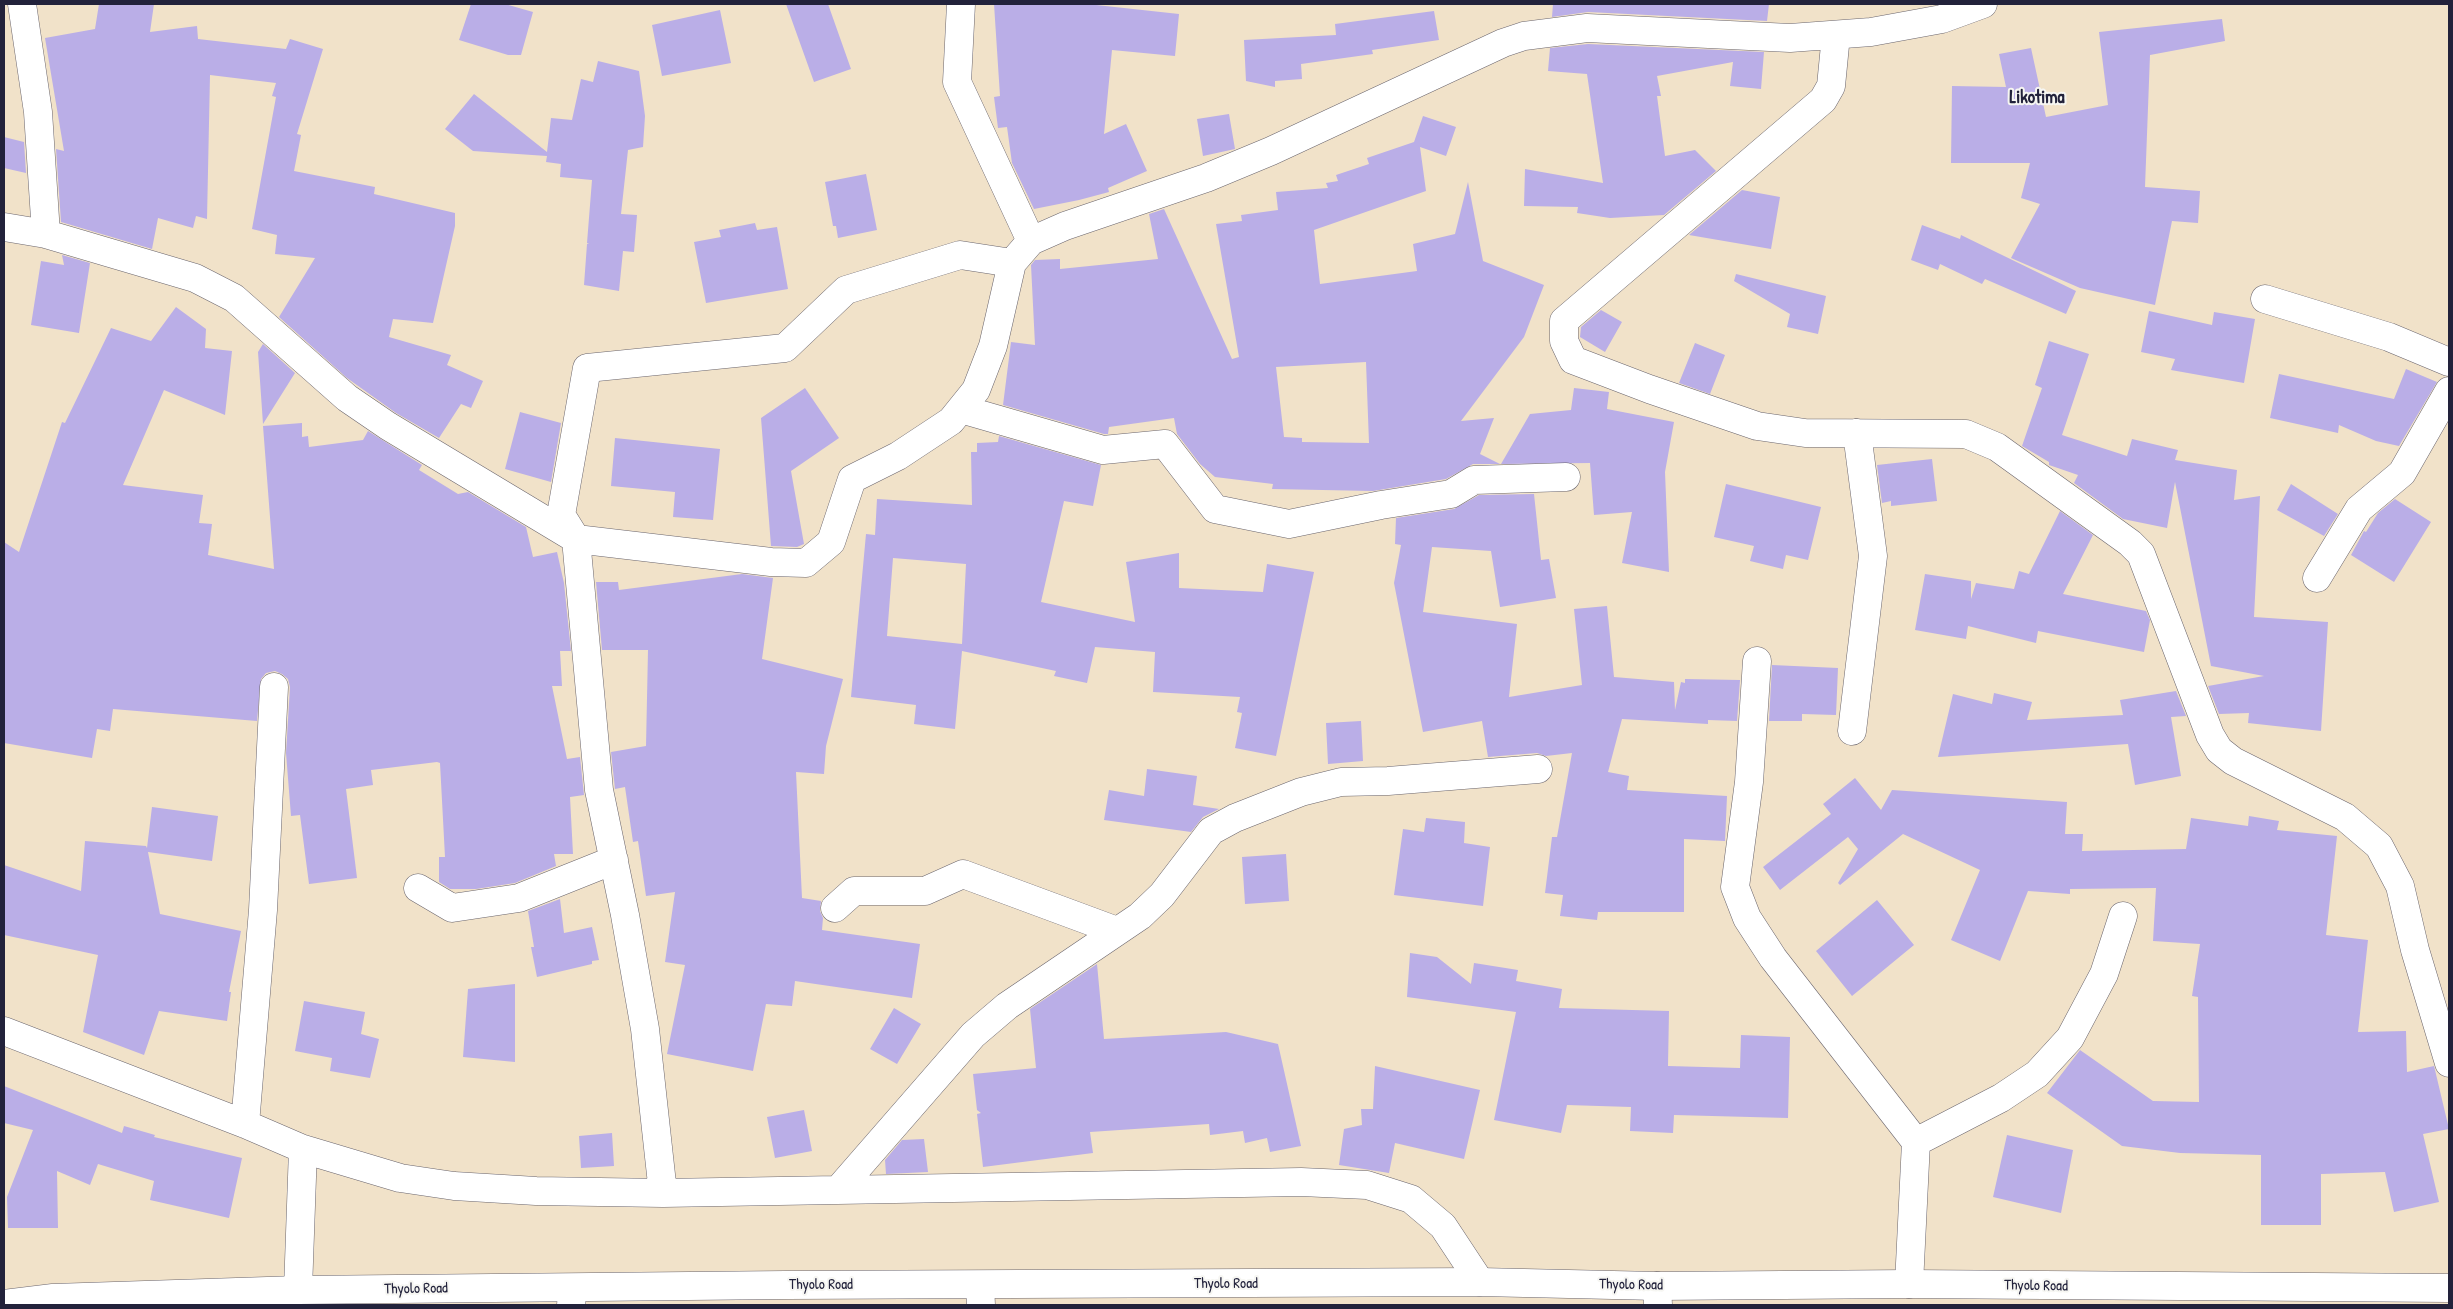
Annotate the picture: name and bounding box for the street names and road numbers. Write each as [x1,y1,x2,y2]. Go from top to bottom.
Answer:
street label: Thyolo Road [1194,1275,1258,1293]
street label: Thyolo Road [1599,1275,1663,1295]
street label: Thyolo Road [789,1276,853,1294]
street label: Thyolo Road [2004,1276,2068,1296]
street label: Thyolo Road [384,1279,448,1299]

